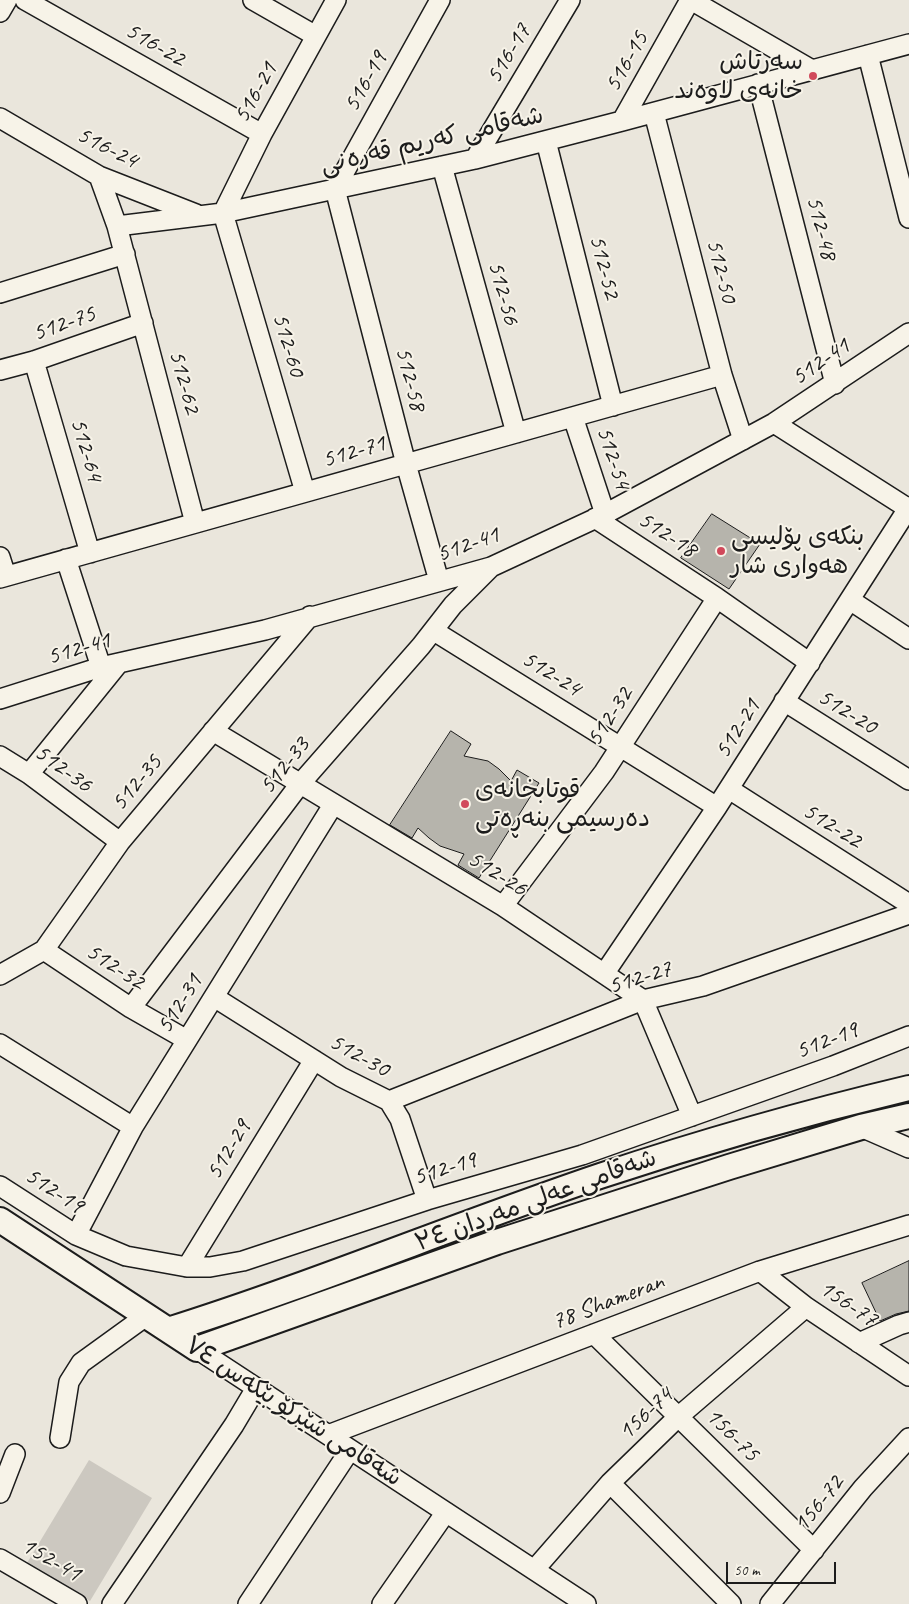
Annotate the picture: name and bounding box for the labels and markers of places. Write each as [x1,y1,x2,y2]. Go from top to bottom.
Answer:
place label: سەرتاش خانەی لاوەند [674,47,803,106]
marker: سەرتاش خانەی لاوەند [807,70,819,82]
place label: بنکەی پۆلیسی هەواری شار [731,522,864,581]
marker: بنکەی پۆلیسی هەواری شار [715,545,727,557]
place label: قوتابخانەی دەرسیمی بنەڕەتی [475,775,650,834]
marker: قوتابخانەی دەرسیمی بنەڕەتی [459,798,471,810]

